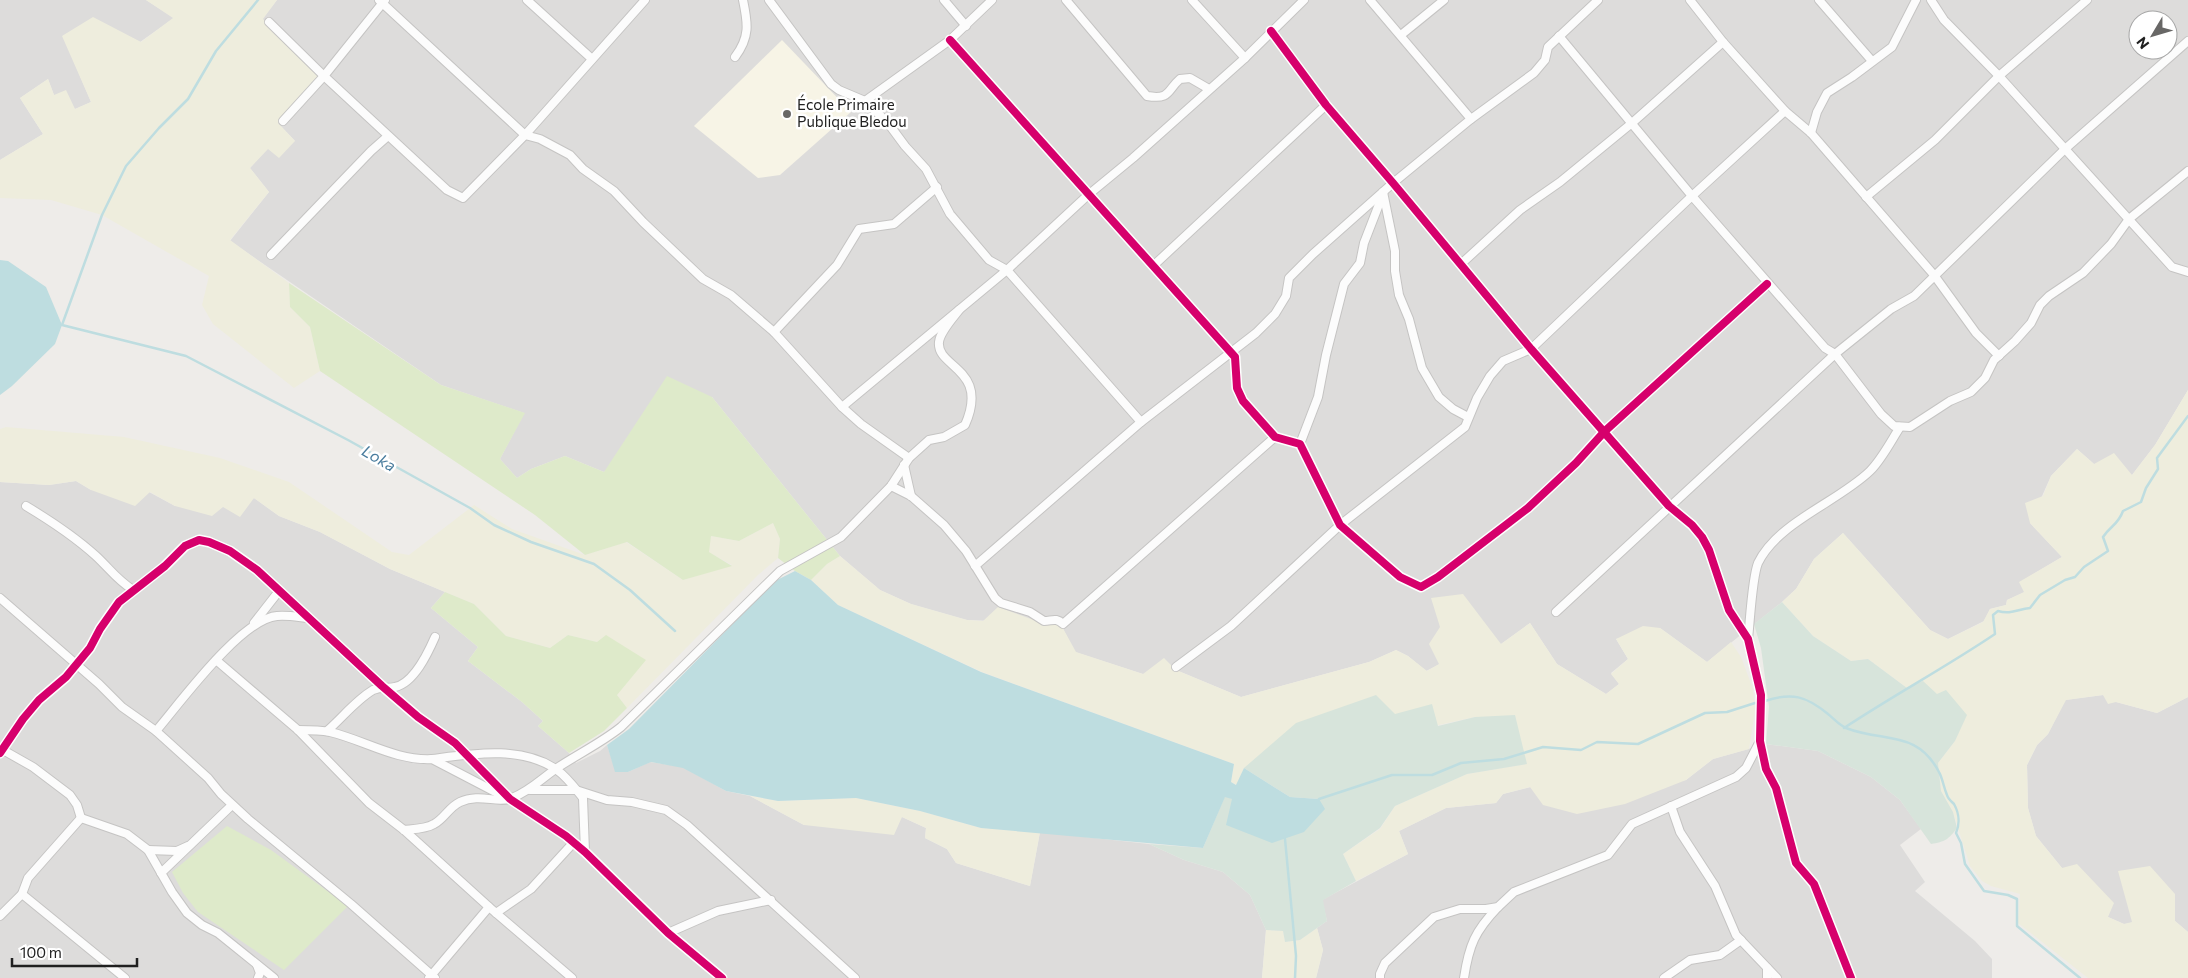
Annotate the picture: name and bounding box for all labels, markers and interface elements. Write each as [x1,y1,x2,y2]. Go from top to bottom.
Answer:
north arrow [2128,10,2178,60]
text: N [2132,34,2152,53]
place label: École Primaire Publique Bledou [797,94,907,130]
marker: École Primaire Publique Bledou [781,108,793,120]
water label: Loka [359,440,399,475]
scale bar [12,936,138,968]
text: 100 m [20,943,62,961]

